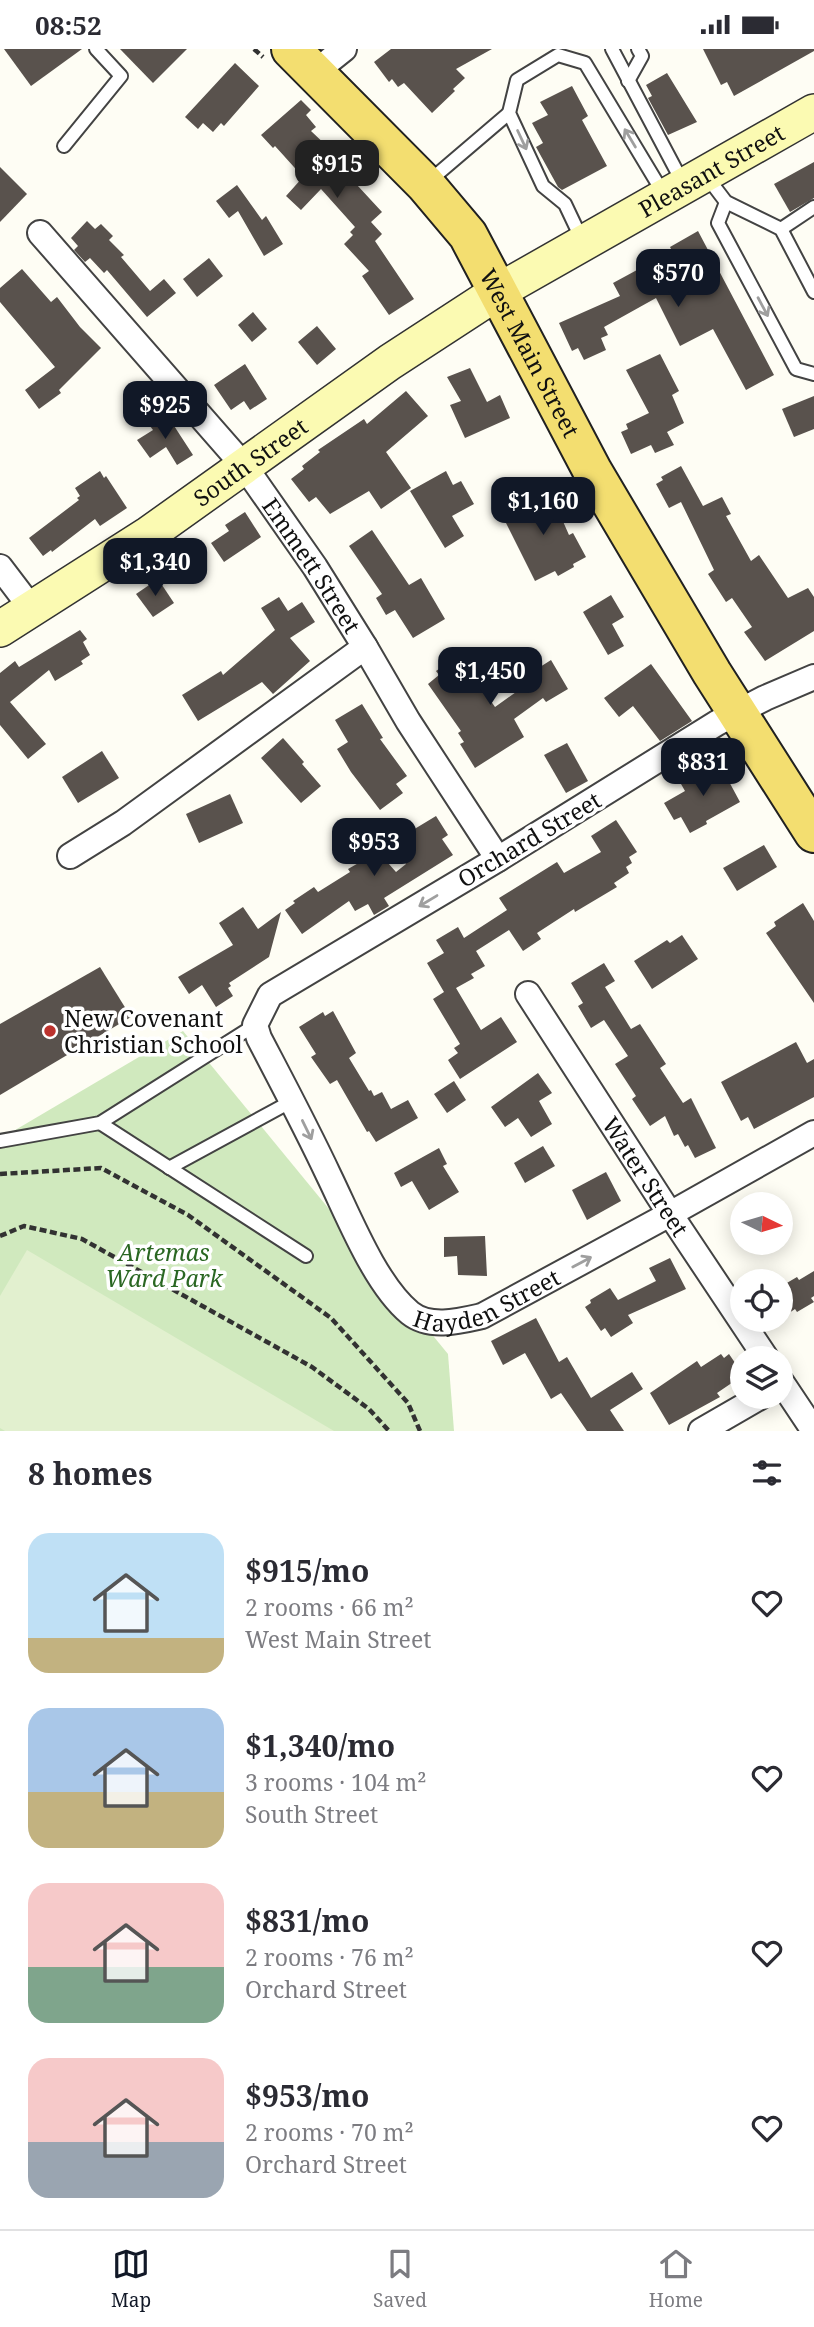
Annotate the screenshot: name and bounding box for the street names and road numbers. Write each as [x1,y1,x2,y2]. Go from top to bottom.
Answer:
street label: Pleasant Street [633,116,790,225]
street label: West Main Street [472,263,588,443]
street label: South Street [187,410,314,514]
street label: Emmett Street [255,491,368,639]
street label: Orchard Street [451,784,607,894]
street label: Water Street [595,1110,696,1243]
street label: Hayden Street [409,1261,565,1339]

